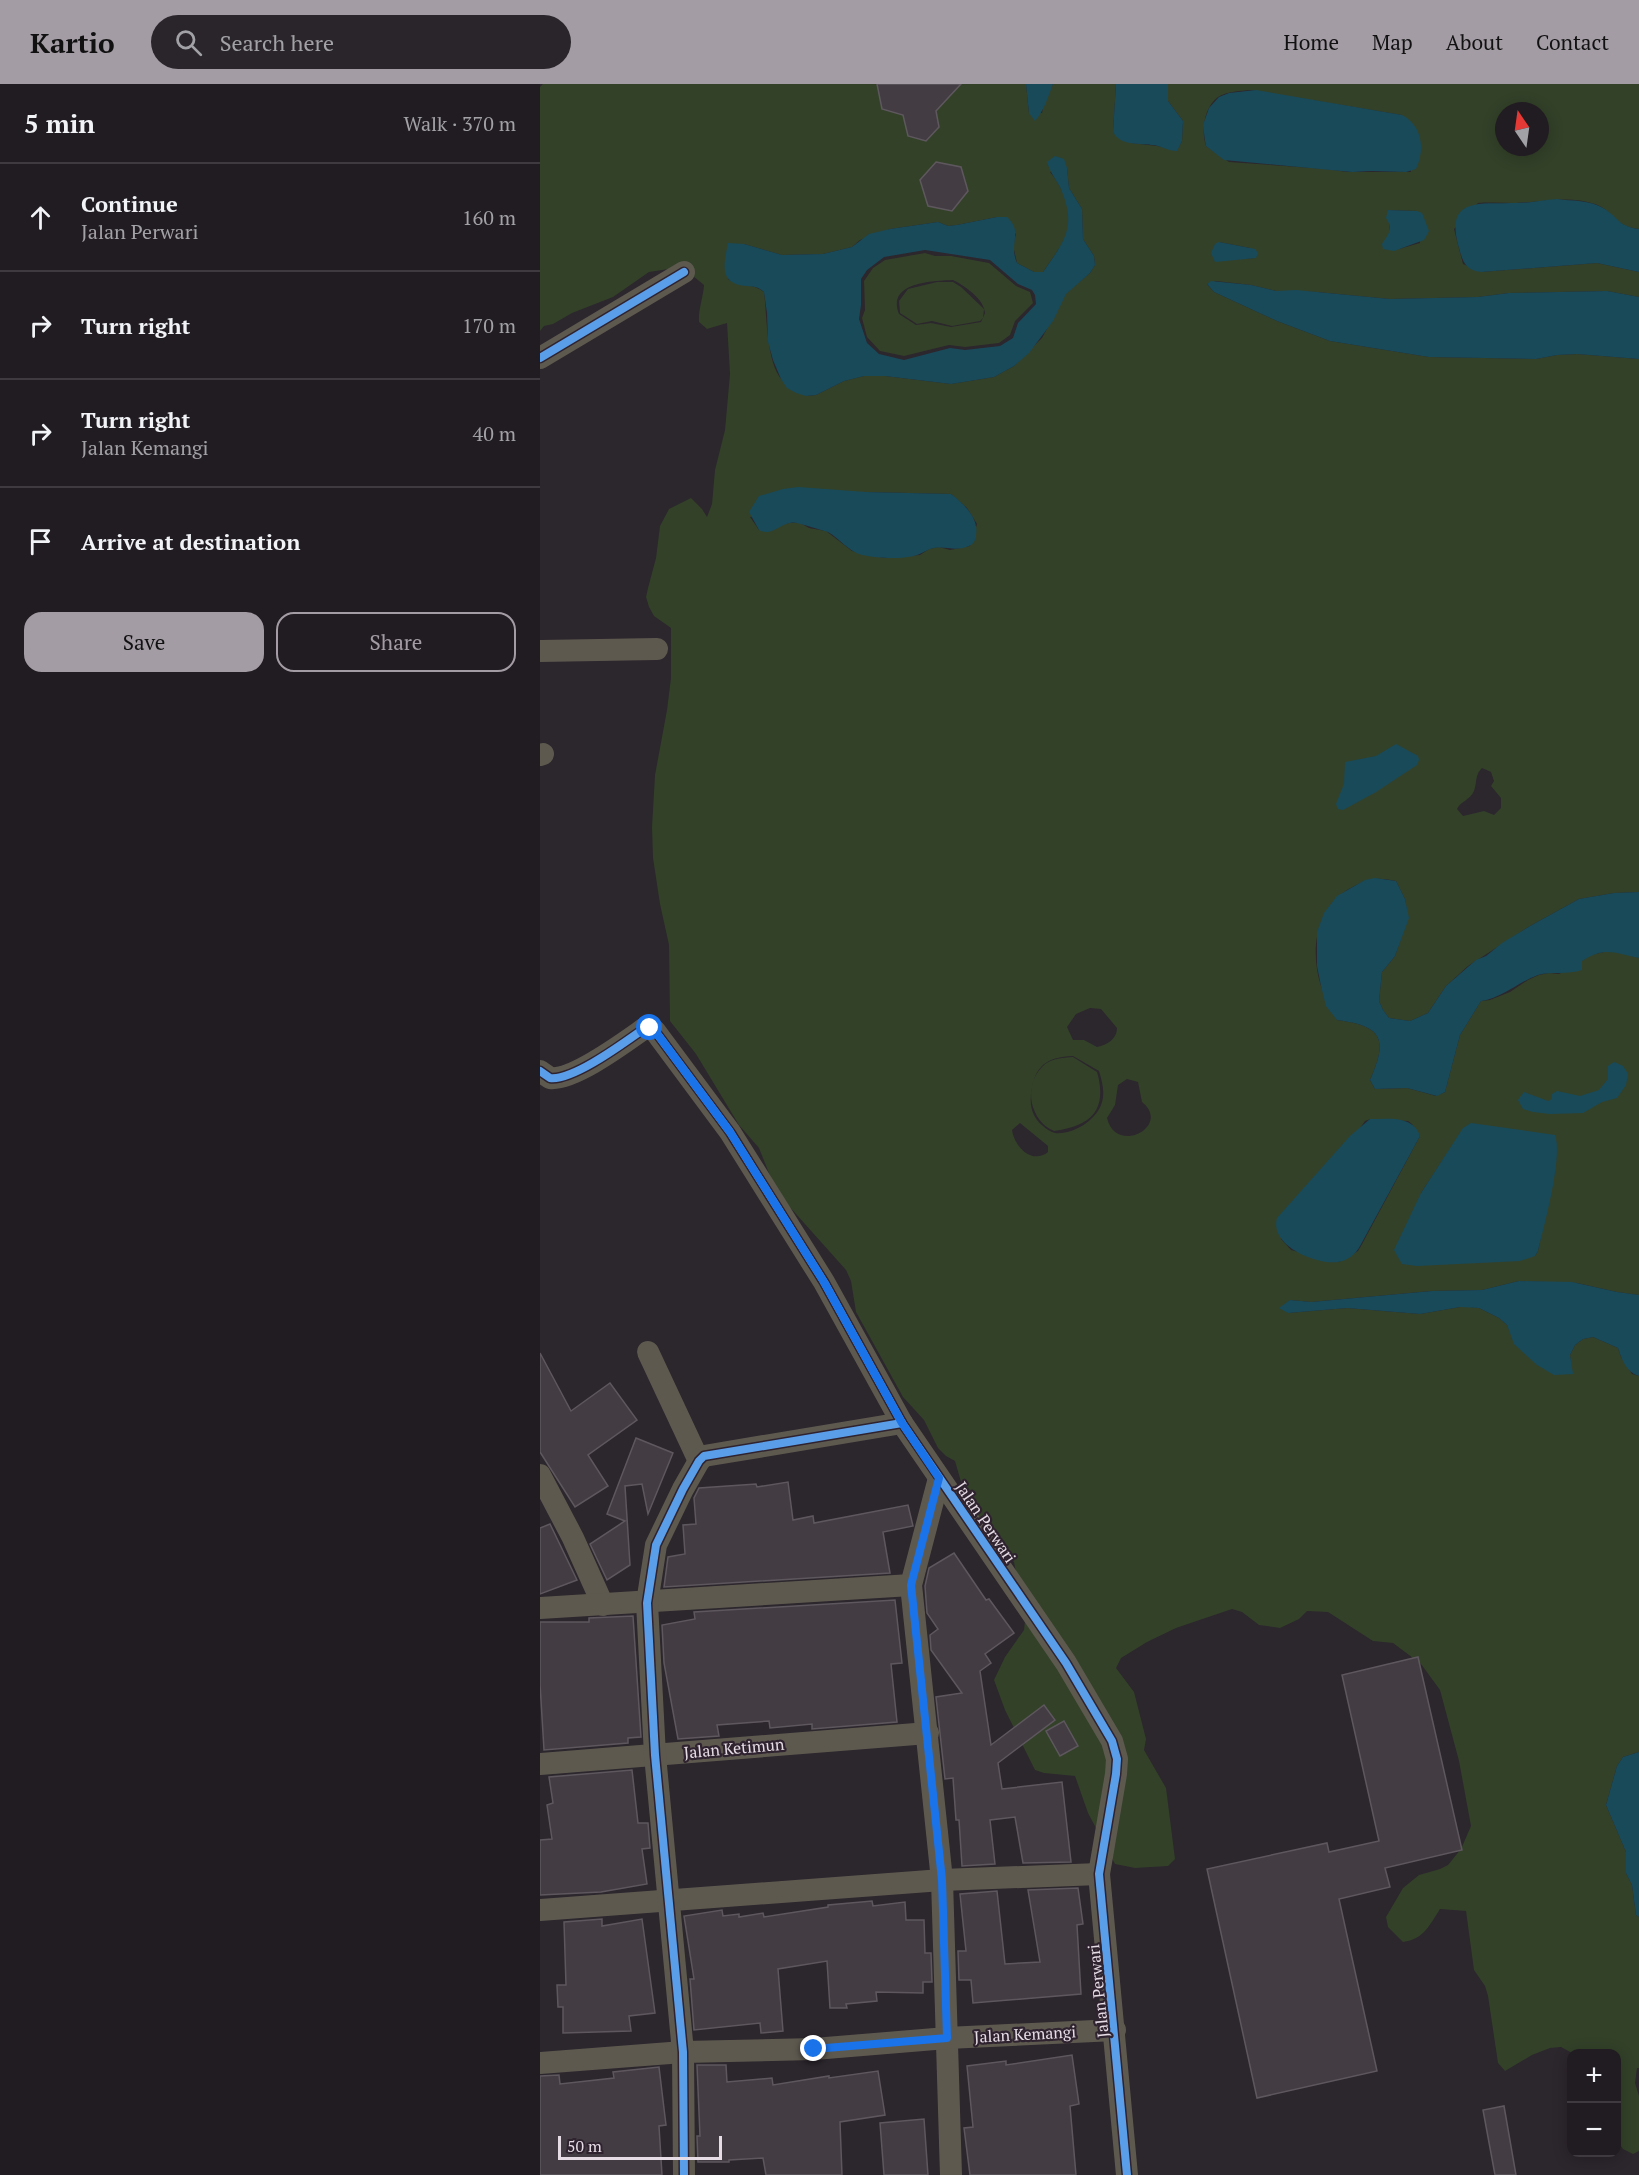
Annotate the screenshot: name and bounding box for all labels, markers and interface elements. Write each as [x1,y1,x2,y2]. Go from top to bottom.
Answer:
search box [151,15,571,69]
text: Kartio [30,24,115,61]
icon: search [172,26,205,59]
text: Search here [220,28,334,57]
text: Home [1283,28,1339,56]
text: Map [1372,28,1413,56]
text: About [1446,28,1503,56]
text: Contact [1536,28,1609,56]
north arrow [1495,102,1549,156]
text: 5 min [24,106,95,140]
text: Walk · 370 m [404,110,516,137]
text: Continue [81,189,178,218]
icon: ahead [24,201,57,234]
text: 160 m [462,204,516,231]
text: Jalan Perwari [81,218,198,245]
icon: right [24,309,57,342]
text: Turn right [81,311,190,340]
text: 170 m [462,312,516,339]
text: Turn right [81,405,190,434]
icon: right [24,417,57,450]
text: 40 m [473,420,516,447]
text: Jalan Kemangi [81,434,209,461]
icon: arrive [24,525,57,558]
text: Arrive at destination [81,527,300,556]
button: Save [24,612,264,672]
button: Share [276,612,516,672]
route start [636,1014,662,1040]
street label: Jalan Perwari [951,1477,1021,1567]
street label: Jalan Ketimun [683,1733,786,1763]
street label: Jalan Perwari [1082,1943,1114,2039]
street label: Jalan Kemangi [973,2020,1077,2048]
route end [800,2035,826,2061]
map controls [1567,2049,1621,2157]
button: + [1567,2049,1621,2103]
button: − [1567,2103,1621,2157]
scale bar [558,2133,722,2160]
text: 50 m [567,2135,602,2157]

